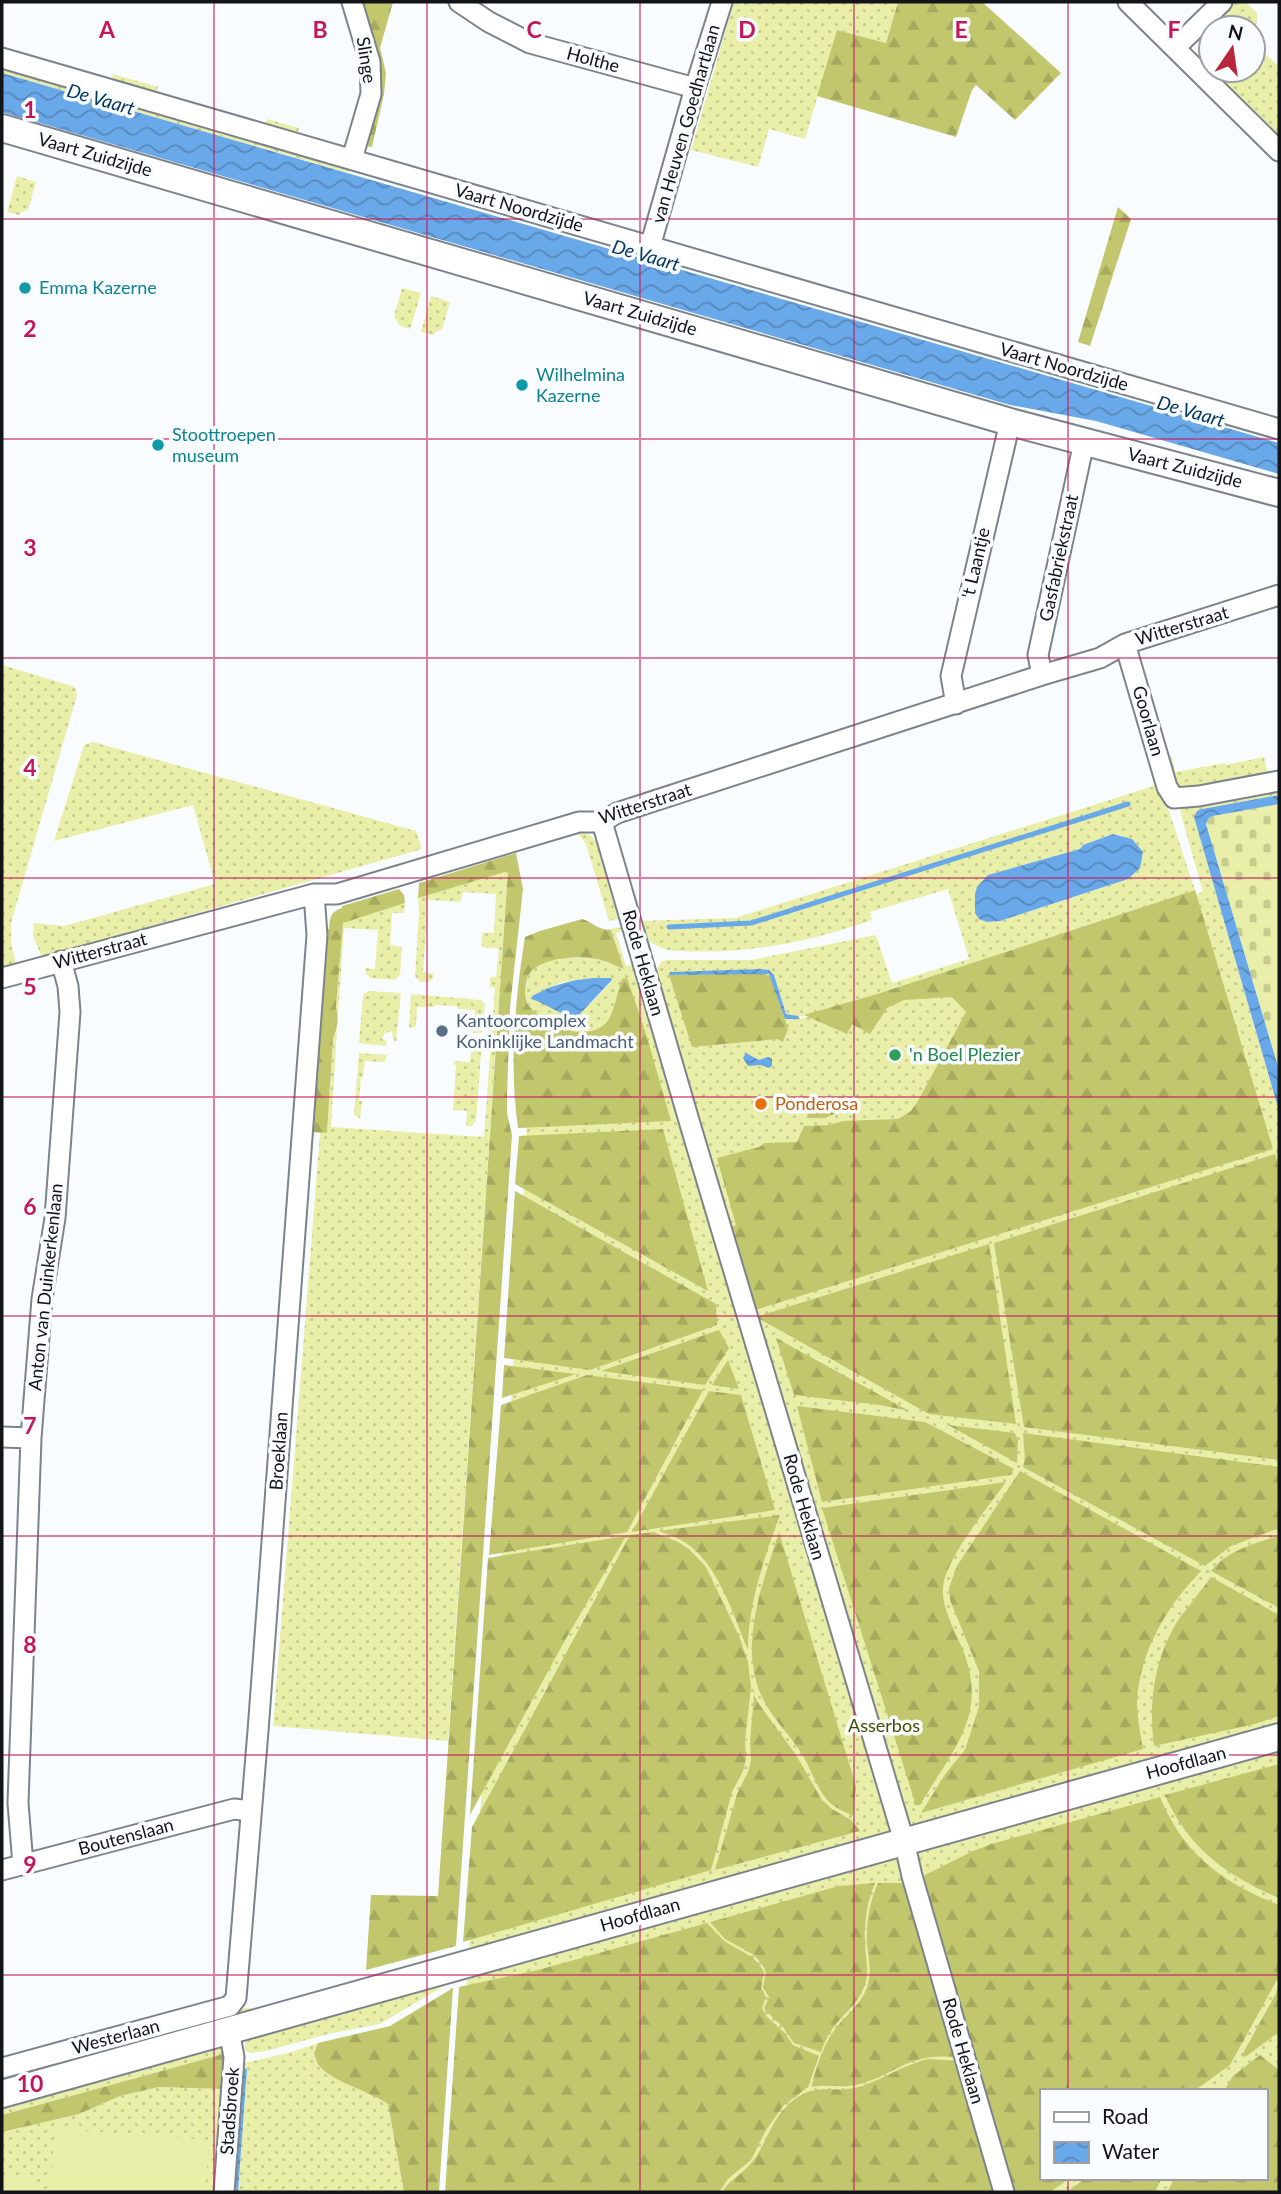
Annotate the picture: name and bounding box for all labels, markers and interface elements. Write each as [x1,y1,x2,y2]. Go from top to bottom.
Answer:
north arrow [1197,14,1267,84]
text: A [98,15,116,43]
text: B [312,15,328,43]
text: C [526,15,542,43]
text: D [738,15,756,43]
text: E [954,15,968,43]
text: F [1167,15,1181,43]
text: N [1226,19,1246,45]
street label: van Heuven Goedhartlaan [646,22,724,226]
street label: Slinge [352,35,382,85]
street label: Holthe [564,41,622,77]
water label: De Vaart [65,78,138,119]
text: 1 [23,95,37,123]
street label: Vaart Zuidzijde [36,127,155,181]
street label: Vaart Noordzijde [452,178,586,236]
water label: De Vaart [610,234,683,275]
place label: Emma Kazerne [39,276,157,298]
marker: Emma Kazerne [17,280,33,296]
street label: Vaart Zuidzijde [581,286,700,340]
text: 2 [23,314,37,342]
street label: Vaart Noordzijde [997,337,1131,395]
place label: Wilhelmina Kazerne [536,363,625,406]
marker: Wilhelmina Kazerne [514,377,530,393]
water label: De Vaart [1155,390,1228,431]
place label: Stoottroepen museum [172,423,276,466]
marker: Stoottroepen museum [150,437,166,453]
street label: Vaart Zuidzijde [1126,442,1245,492]
street label: Gasfabriekstraat [1034,492,1082,623]
street label: 't Laantje [956,525,994,600]
text: 3 [23,533,37,561]
street label: Witterstraat [1133,600,1231,650]
street label: Goorlaan [1128,683,1169,758]
text: 4 [23,753,37,781]
street label: Witterstraat [596,778,694,828]
street label: Rode Heklaan [618,907,670,1018]
street label: Witterstraat [51,927,149,973]
text: 5 [23,972,37,1000]
place label: Kantoorcomplex Koninklijke Landmacht [456,1009,634,1052]
marker: Kantoorcomplex Koninklijke Landmacht [434,1023,450,1039]
place label: 'n Boel Plezier [909,1043,1021,1065]
marker: 'n Boel Plezier [887,1047,903,1063]
place label: Ponderosa [775,1092,858,1114]
marker: Ponderosa [753,1096,769,1112]
street label: Anton van Duinkerkenlaan [23,1182,67,1392]
text: 6 [23,1192,37,1220]
text: 7 [23,1411,37,1439]
street label: Broeklaan [264,1411,292,1491]
street label: Rode Heklaan [779,1451,831,1562]
text: 8 [23,1630,37,1658]
park label: Asserbos [848,1714,920,1736]
street label: Hoofdlaan [1143,1741,1228,1783]
street label: Boutenslaan [76,1813,176,1859]
text: 9 [23,1850,37,1878]
street label: Hoofdlaan [597,1892,682,1936]
street label: Rode Heklaan [938,1995,990,2106]
street label: Westerlaan [70,2014,162,2058]
street label: Stadsbroek [215,2066,243,2155]
text: 10 [17,2069,43,2097]
legend [1040,2089,1267,2180]
text: Road [1102,2103,1149,2128]
text: Water [1102,2138,1159,2163]

